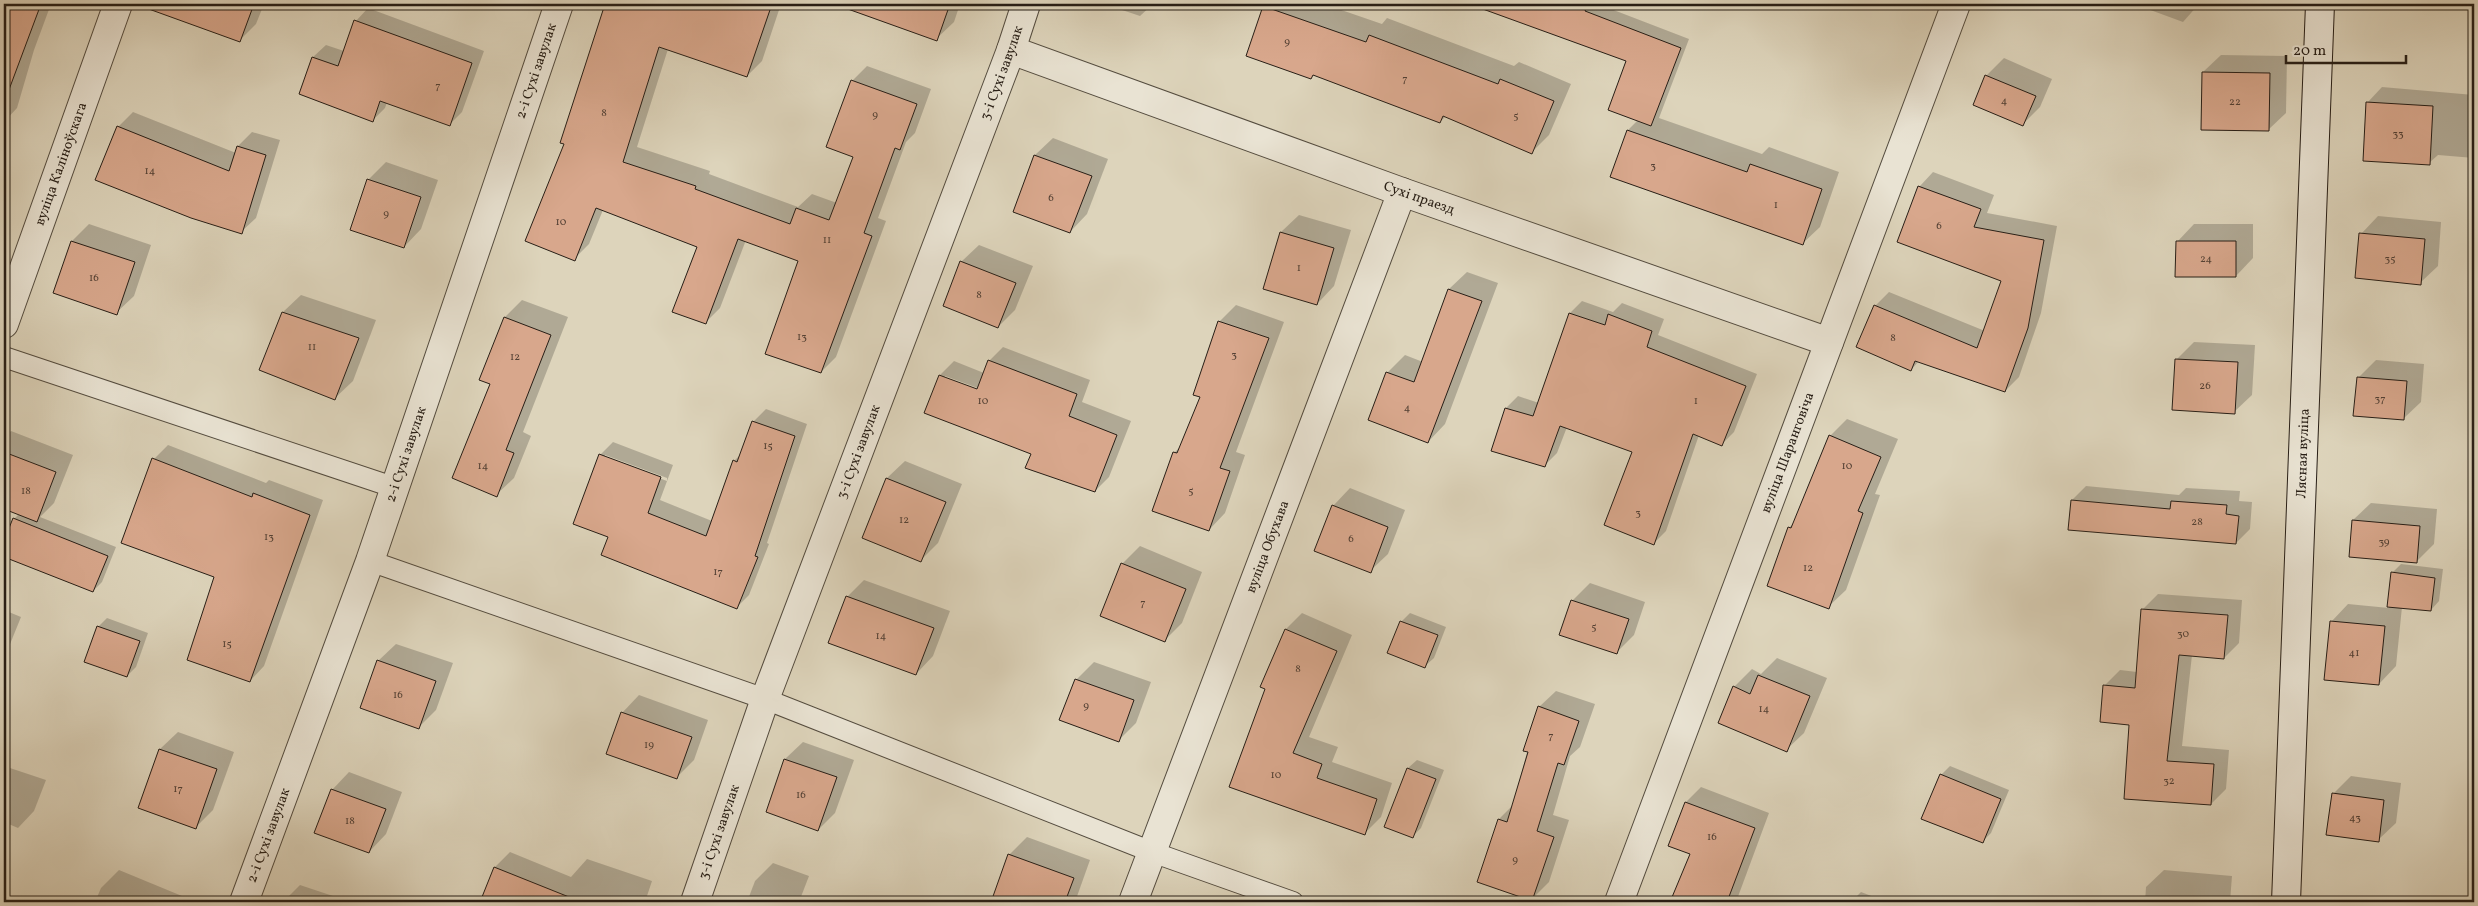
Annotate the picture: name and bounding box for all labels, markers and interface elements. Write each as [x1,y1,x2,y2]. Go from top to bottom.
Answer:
street label: 2-і Сухі завулак [511,20,561,121]
street label: 3-і Сухі завулак [976,23,1028,123]
scale bar [2286,32,2406,64]
house number: 9 [1284,35,1290,50]
text: 20 m [2293,41,2326,62]
house number: 7 [1402,72,1408,87]
house number: 7 [435,79,441,94]
house number: 4 [2001,94,2008,109]
house number: 22 [2229,95,2241,110]
street label: вуліца Каліноўскага [30,100,92,228]
house number: 8 [601,106,607,121]
house number: 9 [872,108,878,123]
house number: 5 [1513,109,1519,124]
house number: 33 [2392,127,2404,142]
house number: 3 [1650,159,1656,174]
house number: 14 [145,164,156,179]
street label: Сухі праезд [1381,177,1457,219]
house number: 6 [1048,191,1054,206]
house number: 1 [1774,198,1778,213]
house number: 9 [383,207,389,222]
house number: 10 [556,215,567,230]
house number: 6 [1936,219,1942,234]
house number: 11 [823,233,831,248]
house number: 24 [2200,252,2212,267]
house number: 35 [2385,252,2395,267]
house number: 1 [1297,261,1301,276]
house number: 16 [89,271,99,286]
house number: 8 [976,288,982,303]
house number: 13 [797,330,807,345]
house number: 8 [1890,331,1896,346]
house number: 11 [308,340,316,355]
house number: 3 [1231,348,1237,363]
house number: 12 [510,350,520,365]
house number: 26 [2199,379,2211,394]
street label: вуліца Шаранговіча [1756,389,1819,516]
house number: 37 [2375,392,2385,407]
house number: 10 [978,394,989,409]
house number: 1 [1694,394,1698,409]
house number: 4 [1404,401,1411,416]
street label: 3-і Сухі завулак [832,402,885,502]
street label: 2-і Сухі завулак [381,404,431,505]
street label: Лясная вуліца [2292,408,2314,499]
house number: 15 [763,439,773,454]
house number: 14 [478,459,489,474]
house number: 10 [1842,459,1853,474]
house number: 18 [21,484,31,499]
house number: 5 [1188,484,1194,499]
street label: вуліца Обухава [1241,498,1294,596]
house number: 3 [1635,506,1641,521]
house number: 12 [899,513,909,528]
house number: 28 [2191,515,2203,530]
house number: 13 [264,530,274,545]
house number: 6 [1348,532,1354,547]
house number: 39 [2378,535,2390,550]
house number: 12 [1803,561,1813,576]
house number: 17 [713,565,723,580]
house number: 7 [1140,596,1146,611]
house number: 5 [1591,620,1597,635]
house number: 30 [2177,627,2189,642]
house number: 14 [876,629,887,644]
house number: 15 [222,637,232,652]
house number: 41 [2349,646,2359,661]
house number: 8 [1295,662,1301,677]
house number: 16 [393,688,403,703]
house number: 9 [1083,699,1089,714]
house number: 14 [1759,702,1770,717]
house number: 7 [1548,729,1554,744]
house number: 19 [644,738,654,753]
house number: 10 [1271,768,1282,783]
house number: 32 [2163,774,2175,789]
street label: 3-і Сухі завулак [694,781,744,882]
house number: 17 [173,782,183,797]
street label: 2-і Сухі завулак [242,785,295,885]
house number: 16 [796,788,806,803]
house number: 43 [2349,811,2361,826]
house number: 18 [345,814,355,829]
house number: 16 [1707,830,1717,845]
house number: 9 [1512,853,1518,868]

